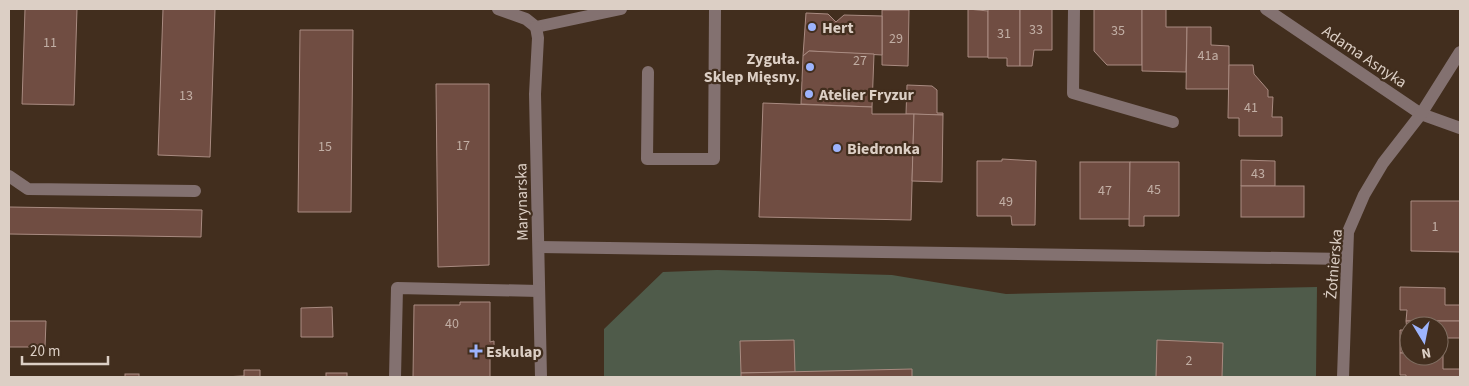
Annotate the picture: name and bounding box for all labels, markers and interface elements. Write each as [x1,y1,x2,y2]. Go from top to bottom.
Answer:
place label: Hert [822,17,854,39]
house number: 33 [1029,20,1043,40]
street label: Adama Asnyka [1318,20,1411,93]
marker: Hert [806,21,818,33]
house number: 35 [1111,21,1125,41]
house number: 31 [997,24,1011,44]
house number: 29 [889,29,903,49]
house number: 11 [43,33,57,53]
house number: 41a [1198,46,1218,66]
place label: Zyguła. Sklep Mięsny. [704,48,800,88]
house number: 27 [853,51,867,71]
marker: Zyguła. Sklep Mięsny. [804,61,816,73]
place label: Atelier Fryzur [818,84,915,106]
house number: 13 [179,86,193,106]
marker: Atelier Fryzur [803,88,815,100]
house number: 41 [1244,98,1258,118]
house number: 17 [456,136,470,156]
house number: 15 [318,137,332,157]
place label: Biedronka [847,138,920,160]
marker: Biedronka [831,142,843,154]
street label: Marynarska [510,163,534,241]
house number: 43 [1251,164,1265,184]
house number: 45 [1147,180,1161,200]
house number: 47 [1098,181,1112,201]
house number: 49 [999,192,1013,212]
house number: 1 [1432,217,1439,237]
street label: Żołnierska [1320,228,1348,300]
house number: 40 [445,314,459,334]
north arrow [1399,316,1449,366]
scale bar [22,334,109,366]
text: 20 m [30,341,60,362]
place label: Eskulap [486,341,542,363]
text: N [1420,342,1432,363]
marker: Eskulap [470,345,482,357]
house number: 2 [1186,351,1193,371]

